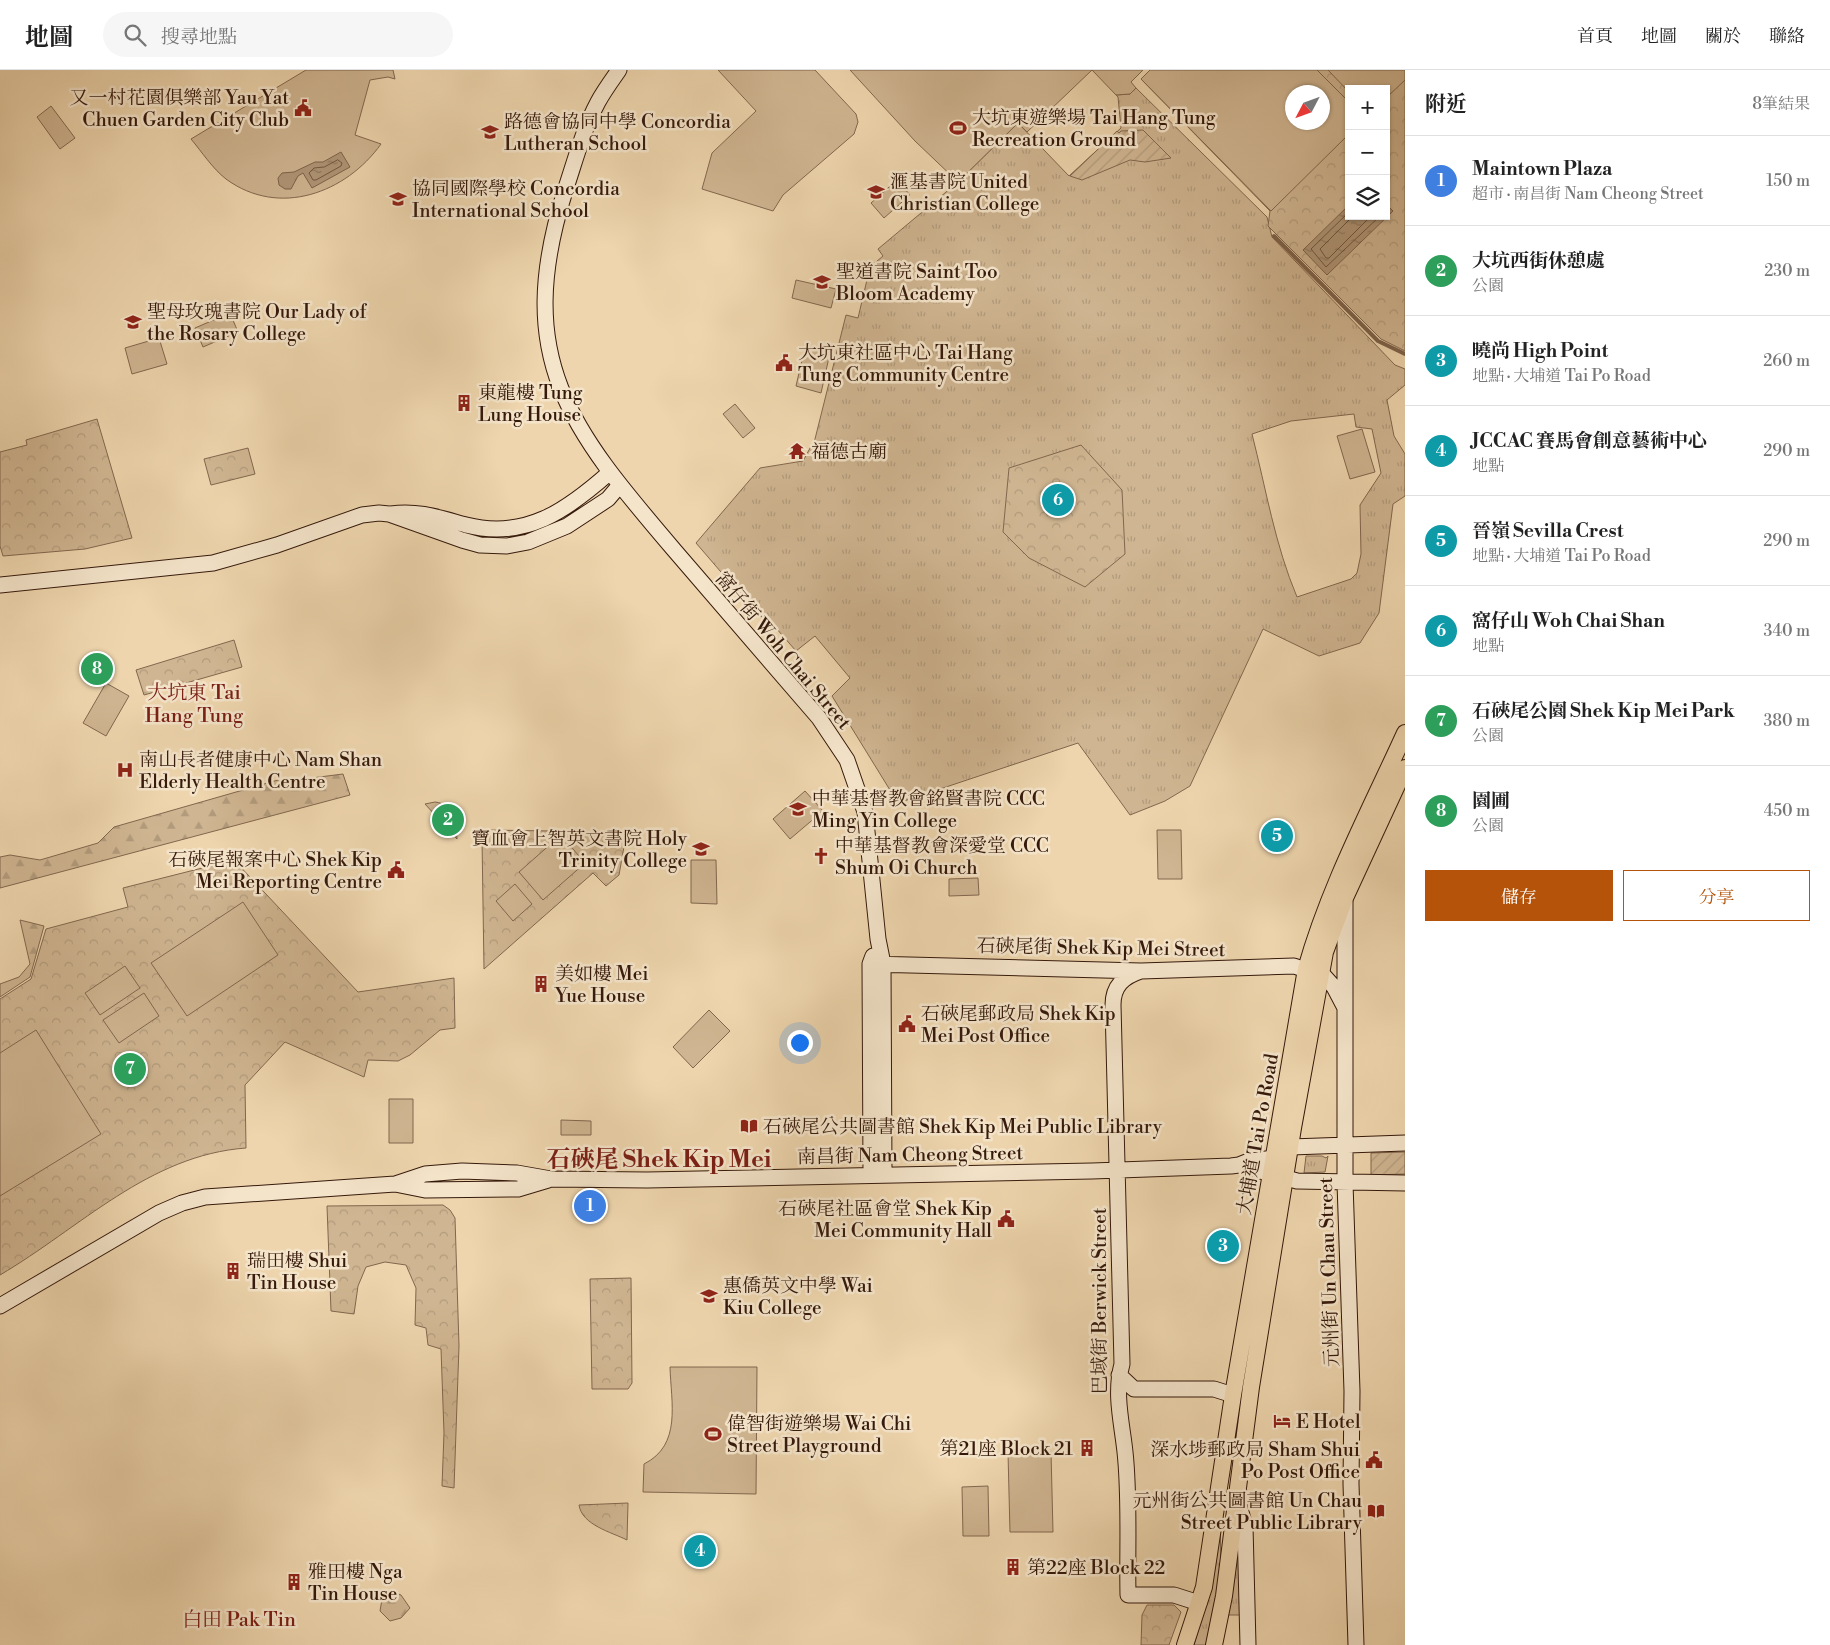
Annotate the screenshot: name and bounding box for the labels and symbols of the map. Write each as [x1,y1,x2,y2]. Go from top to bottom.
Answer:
north arrow [1285,85,1330,130]
place label: 又一村花園俱樂部 Yau Yat Chuen Garden City Club [69,86,289,132]
public building icon: 又一村花園俱樂部 Yau Yat Chuen Garden City Club [293,98,313,118]
place label: 大坑東遊樂場 Tai Hang Tung Recreation Ground [972,106,1216,152]
place label: 路德會協同中學 Concordia Lutheran School [504,110,731,156]
sports icon: 大坑東遊樂場 Tai Hang Tung Recreation Ground [948,118,968,138]
school or university icon: 路德會協同中學 Concordia Lutheran School [480,122,500,142]
place label: 滙基書院 United Christian College [890,170,1039,216]
place label: 協同國際學校 Concordia International School [412,177,620,223]
school or university icon: 滙基書院 United Christian College [866,182,886,202]
school or university icon: 協同國際學校 Concordia International School [388,189,408,209]
place label: 聖道書院 Saint Too Bloom Academy [835,260,998,306]
school or university icon: 聖道書院 Saint Too Bloom Academy [812,272,832,292]
place label: 聖母玫瑰書院 Our Lady of the Rosary College [147,300,367,346]
school or university icon: 聖母玫瑰書院 Our Lady of the Rosary College [123,312,143,332]
place label: 大坑東社區中心 Tai Hang Tung Community Centre [798,341,1013,387]
public building icon: 大坑東社區中心 Tai Hang Tung Community Centre [774,353,794,373]
place label: 東龍樓 Tung Lung House [478,381,583,427]
building icon: 東龍樓 Tung Lung House [454,393,474,413]
place label: 福德古廟 [811,440,887,464]
temple icon: 福德古廟 [787,441,807,461]
pin: 6 [1042,481,1074,519]
street label: 窩仔街 Woh Chai Street [710,567,856,735]
pin: 8 [81,650,113,688]
district label: 大坑東 Tai Hang Tung [145,681,244,729]
place label: 南山長者健康中心 Nam Shan Elderly Health Centre [139,748,382,794]
hospital icon: 南山長者健康中心 Nam Shan Elderly Health Centre [115,760,135,780]
place label: 中華基督教會銘賢書院 CCC Ming Yin College [812,787,1045,833]
school or university icon: 中華基督教會銘賢書院 CCC Ming Yin College [788,799,808,819]
pin: 2 [432,801,464,839]
pin: 5 [1261,817,1293,855]
place label: 寶血會上智英文書院 Holy Trinity College [471,827,688,873]
place label: 中華基督教會深愛堂 CCC Shum Oi Church [835,834,1049,880]
school or university icon: 寶血會上智英文書院 Holy Trinity College [691,839,711,859]
church icon: 中華基督教會深愛堂 CCC Shum Oi Church [811,846,831,866]
place label: 石硤尾報案中心 Shek Kip Mei Reporting Centre [168,848,382,894]
public building icon: 石硤尾報案中心 Shek Kip Mei Reporting Centre [386,860,406,880]
street label: 石硤尾街 Shek Kip Mei Street [976,934,1226,962]
place label: 美如樓 Mei Yue House [554,962,649,1008]
building icon: 美如樓 Mei Yue House [531,974,551,994]
place label: 石硤尾郵政局 Shek Kip Mei Post Office [921,1002,1116,1048]
public building icon: 石硤尾郵政局 Shek Kip Mei Post Office [897,1014,917,1034]
your location [787,1030,813,1056]
pin: 7 [114,1050,146,1088]
street label: 大埔道 Tai Po Road [1232,1051,1284,1217]
place label: 石硤尾公共圖書館 Shek Kip Mei Public Library [763,1115,1163,1139]
library icon: 石硤尾公共圖書館 Shek Kip Mei Public Library [739,1116,759,1136]
street label: 南昌街 Nam Cheong Street [797,1141,1024,1169]
district label: 石硤尾 Shek Kip Mei [547,1145,772,1175]
street label: 元州街 Un Chau Street [1314,1176,1344,1367]
pin: 1 [574,1187,606,1225]
place label: 石硤尾社區會堂 Shek Kip Mei Community Hall [778,1197,992,1243]
street label: 巴域街 Berwick Street [1088,1207,1112,1395]
public building icon: 石硤尾社區會堂 Shek Kip Mei Community Hall [996,1209,1016,1229]
pin: 3 [1207,1227,1239,1265]
place label: 瑞田樓 Shui Tin House [247,1249,347,1295]
building icon: 瑞田樓 Shui Tin House [223,1261,243,1281]
place label: 惠僑英文中學 Wai Kiu College [723,1274,873,1320]
school or university icon: 惠僑英文中學 Wai Kiu College [699,1286,719,1306]
place label: E Hotel [1296,1410,1361,1434]
hotel icon: E Hotel [1272,1411,1292,1431]
place label: 偉智街遊樂場 Wai Chi Street Playground [727,1412,911,1458]
sports icon: 偉智街遊樂場 Wai Chi Street Playground [703,1424,723,1444]
place label: 第21座 Block 21 [940,1437,1073,1461]
building icon: 第21座 Block 21 [1077,1438,1097,1458]
place label: 深水埗郵政局 Sham Shui Po Post Office [1150,1438,1360,1484]
public building icon: 深水埗郵政局 Sham Shui Po Post Office [1364,1450,1384,1470]
place label: 元州街公共圖書館 Un Chau Street Public Library [1132,1489,1363,1535]
library icon: 元州街公共圖書館 Un Chau Street Public Library [1366,1501,1386,1521]
pin: 4 [684,1532,716,1570]
place label: 第22座 Block 22 [1027,1556,1165,1580]
building icon: 第22座 Block 22 [1003,1557,1023,1577]
place label: 雅田樓 Nga Tin House [308,1560,403,1606]
building icon: 雅田樓 Nga Tin House [284,1572,304,1592]
district label: 白田 Pak Tin [182,1608,296,1633]

